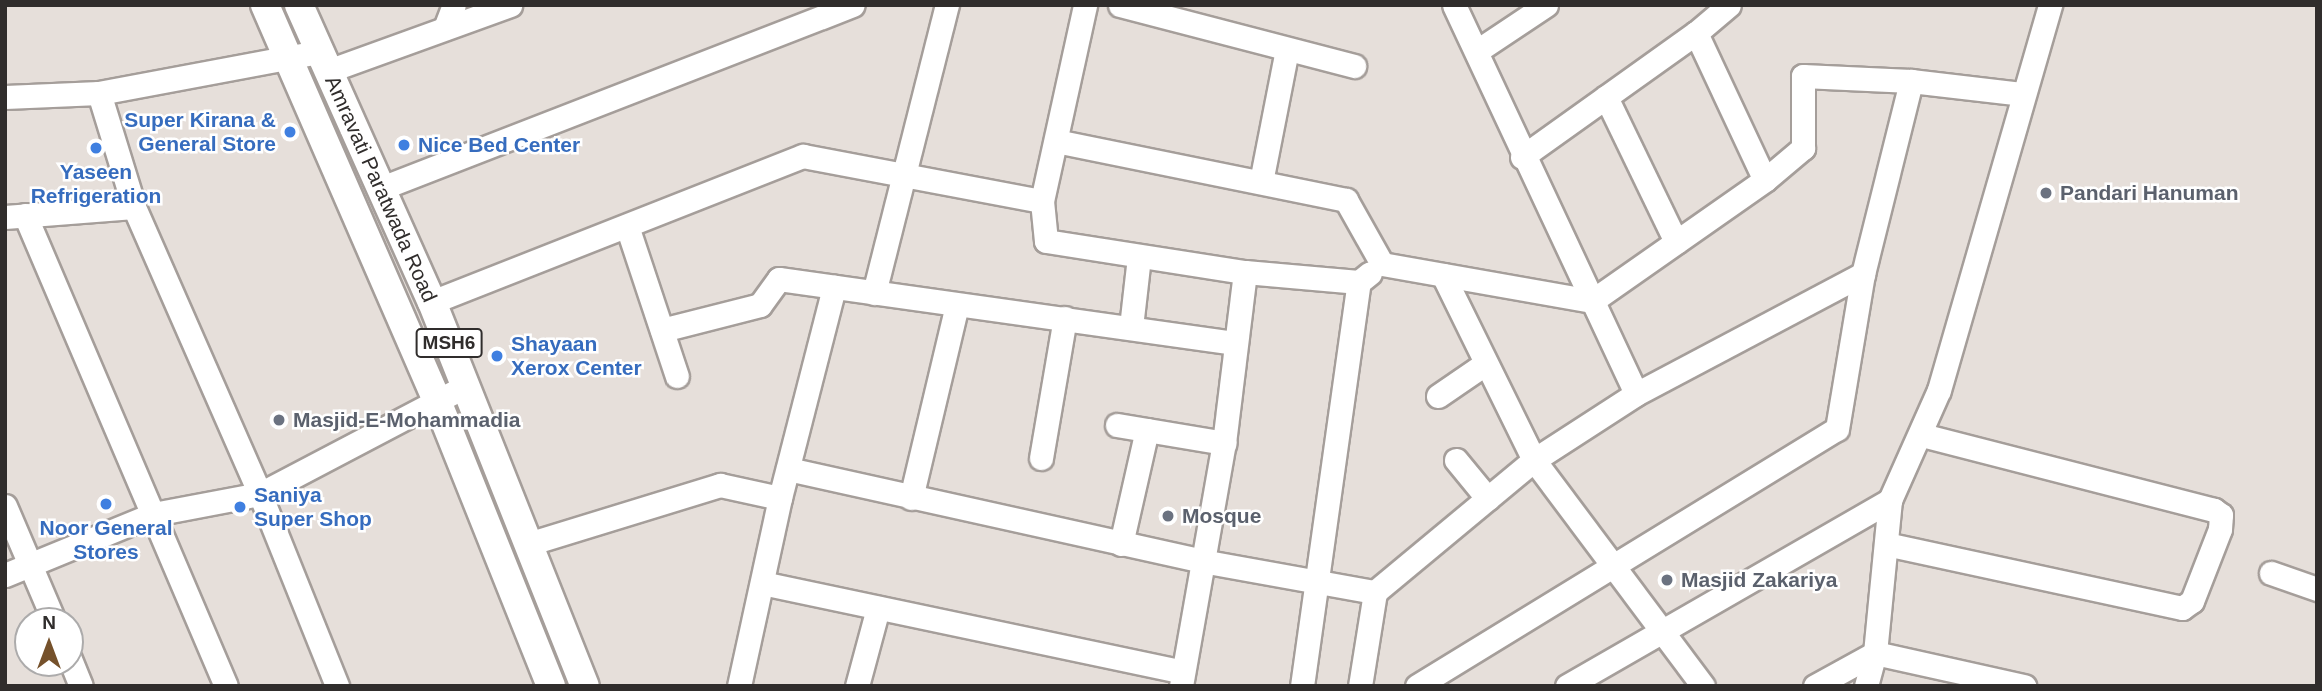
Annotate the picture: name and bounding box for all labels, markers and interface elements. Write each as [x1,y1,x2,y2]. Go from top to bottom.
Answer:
street label: Amravati Paratwada Road [320,72,442,306]
place label: Super Kirana & General Store [124,107,276,157]
marker: Super Kirana & General Store [282,124,298,140]
place label: Nice Bed Center [418,132,580,158]
marker: Nice Bed Center [396,137,412,153]
marker: Yaseen Refrigeration [88,140,104,156]
place label: Yaseen Refrigeration [31,159,161,209]
place label: Pandari Hanuman [2060,180,2239,206]
marker: Pandari Hanuman [2038,185,2054,201]
road number: MSH6 [414,328,484,358]
place label: Shayaan Xerox Center [511,331,642,381]
marker: Shayaan Xerox Center [489,348,505,364]
place label: Masjid-E-Mohammadia [293,407,521,433]
marker: Masjid-E-Mohammadia [271,412,287,428]
place label: Saniya Super Shop [254,482,372,532]
marker: Noor General Stores [98,496,114,512]
marker: Saniya Super Shop [232,499,248,515]
place label: Mosque [1182,503,1261,529]
marker: Mosque [1160,508,1176,524]
place label: Noor General Stores [39,515,173,565]
place label: Masjid Zakariya [1681,567,1837,593]
marker: Masjid Zakariya [1659,572,1675,588]
north arrow [14,607,84,677]
text: N [42,612,56,633]

